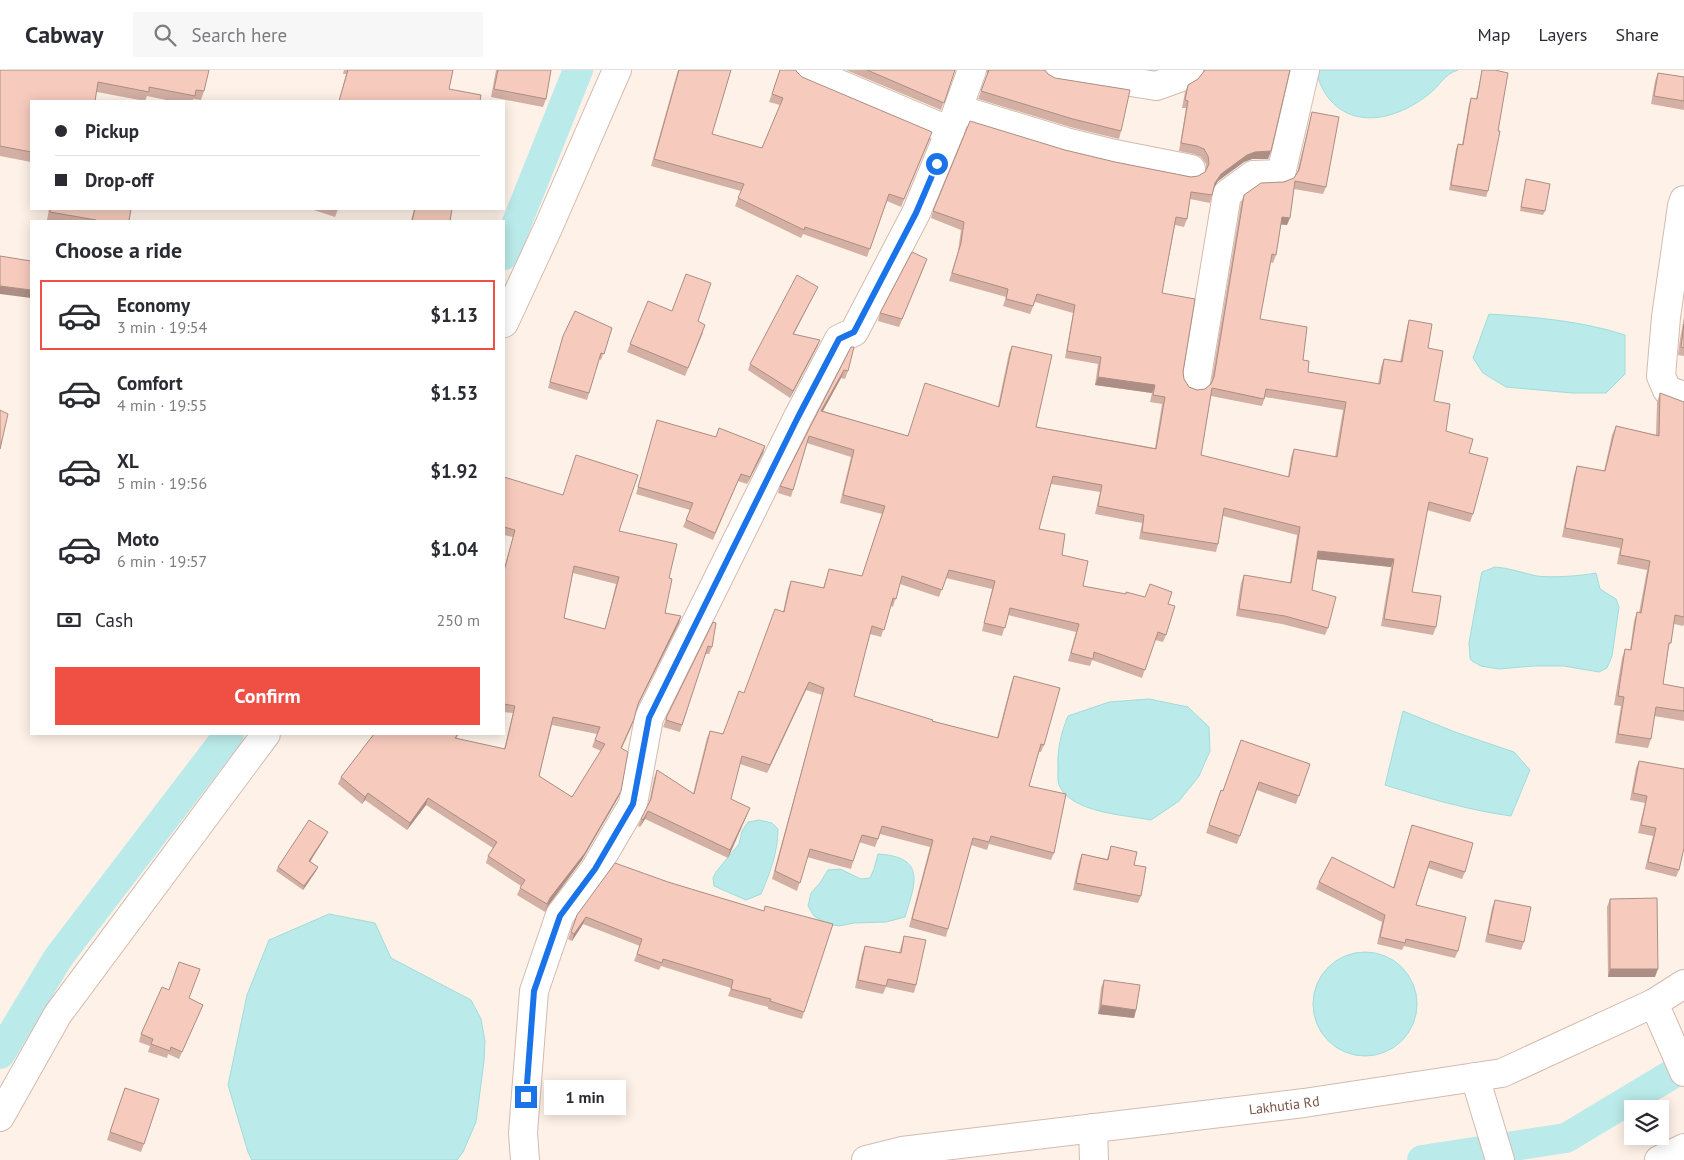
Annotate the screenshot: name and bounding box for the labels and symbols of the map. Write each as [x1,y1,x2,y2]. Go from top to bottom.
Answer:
route start [926,153,948,175]
callout: 1 min [544,1080,626,1114]
route end [515,1086,537,1108]
street label: Lakhutia Rd [1248,1092,1321,1119]

